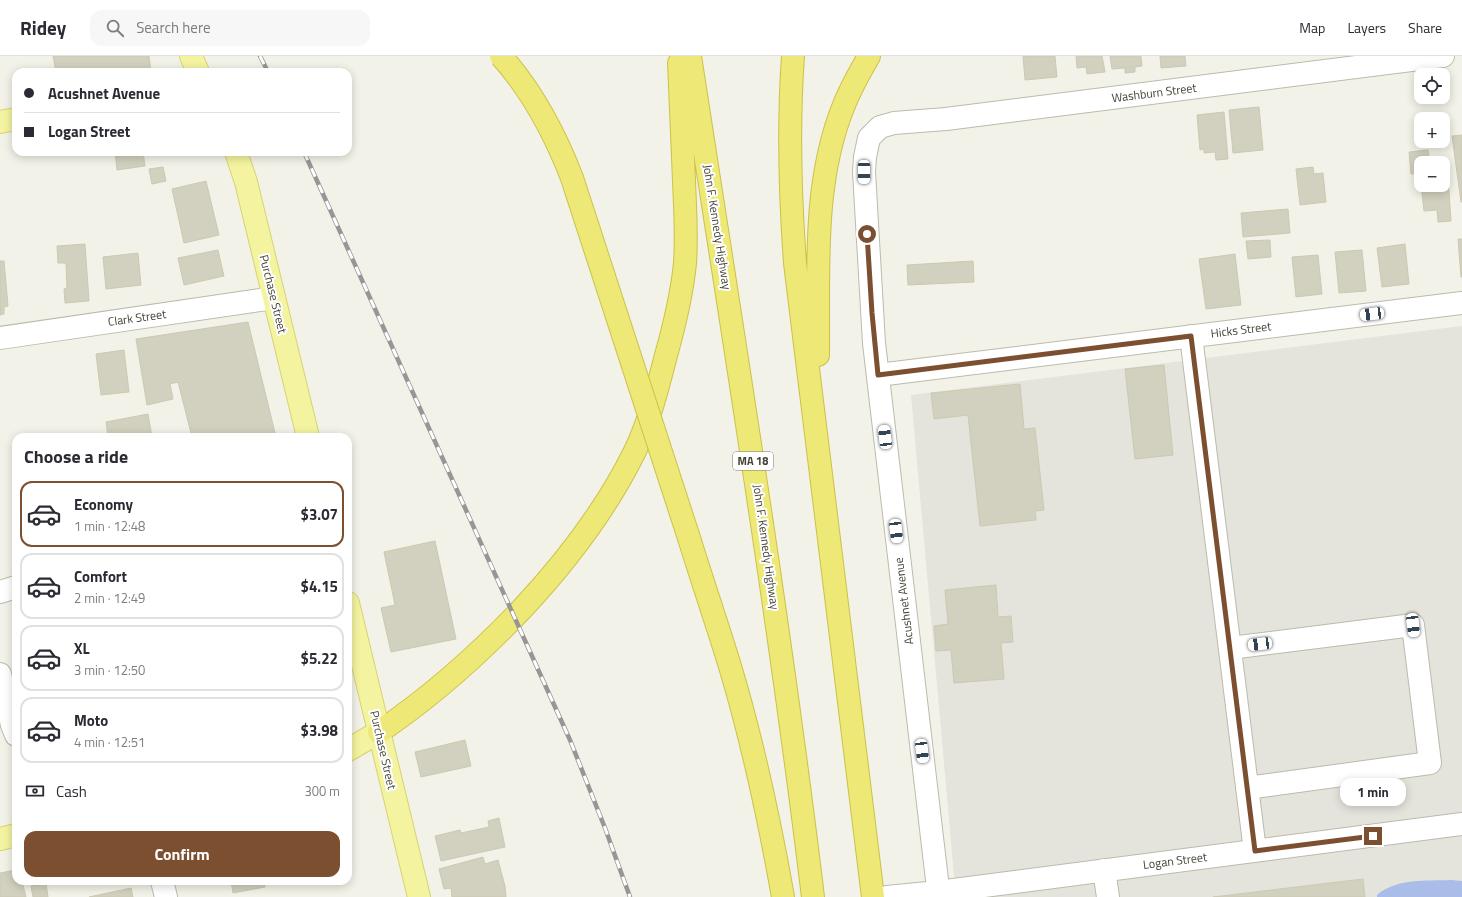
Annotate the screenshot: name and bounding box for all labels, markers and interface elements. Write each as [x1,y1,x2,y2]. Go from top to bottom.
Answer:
search box [90,10,370,46]
text: Ridey [20,13,66,42]
text: Search here [136,16,211,39]
icon: search [104,17,126,39]
text: Map [1299,17,1325,38]
text: Layers [1347,17,1386,38]
text: Share [1408,17,1442,38]
map controls [1414,68,1450,192]
button: locate [1414,68,1450,104]
street label: Washburn Street [1110,78,1198,107]
text: Acushnet Avenue [48,82,160,105]
button: + [1414,112,1450,148]
text: Logan Street [48,120,130,143]
button: − [1414,156,1450,192]
car [858,160,870,184]
street label: John F. Kennedy Highway [698,163,737,291]
route start [858,225,876,243]
street label: Purchase Street [255,253,293,336]
street label: Clark Street [106,304,168,331]
car [1359,307,1385,321]
street label: Hicks Street [1210,316,1273,343]
car [878,424,892,450]
text: Choose a ride [24,443,128,470]
road number: MA 18 [733,452,773,470]
street label: John F. Kennedy Highway [748,483,785,611]
text: Economy [74,493,133,516]
icon: car [26,496,62,532]
text: $3.07 [301,503,338,526]
text: 1 min · 12:48 [74,516,145,536]
car [889,518,903,544]
street label: Acushnet Avenue [889,556,918,646]
text: Comfort [74,565,127,588]
icon: car [26,568,62,604]
text: $4.15 [301,575,338,598]
text: 2 min · 12:49 [74,588,145,608]
car [1406,612,1420,638]
text: XL [74,637,90,660]
car [1247,637,1273,651]
icon: car [26,640,62,676]
text: $5.22 [301,647,338,670]
text: 3 min · 12:50 [74,660,145,680]
text: Moto [74,709,108,732]
street label: Purchase Street [365,709,402,792]
icon: car [26,712,62,748]
text: $3.98 [301,719,338,742]
text: 4 min · 12:51 [74,732,145,752]
car [915,738,929,764]
callout: 1 min [1340,778,1406,806]
icon: cash [24,780,46,802]
text: Cash [56,780,87,803]
text: 300 m [304,781,340,801]
text: 1 min [1357,782,1389,802]
route end [1364,827,1382,845]
button: Confirm [24,831,340,877]
street label: Logan Street [1142,847,1209,874]

